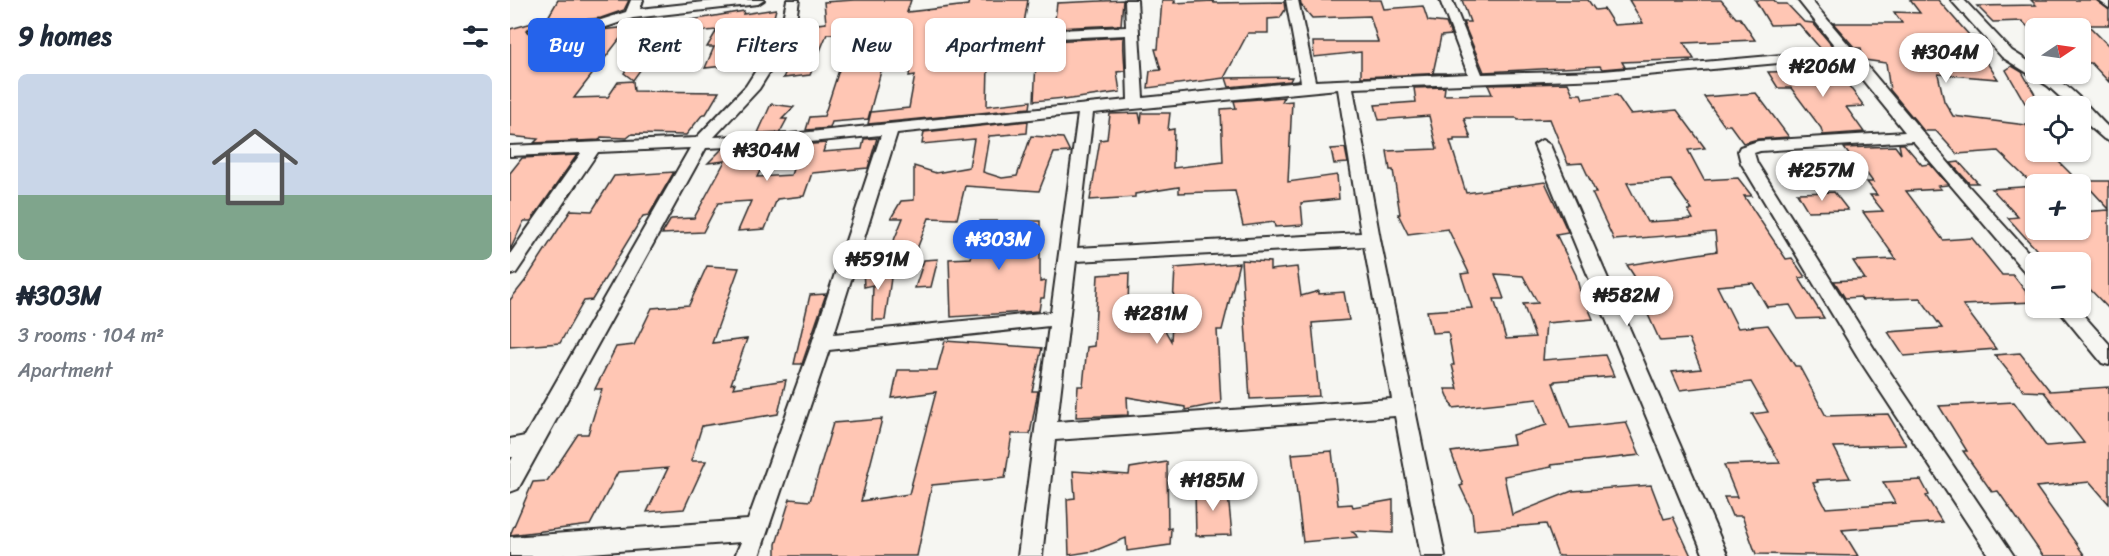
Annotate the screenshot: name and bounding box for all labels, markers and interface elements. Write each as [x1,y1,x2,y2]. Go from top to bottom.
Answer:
text: 9 homes [18,13,112,59]
chip: Buy [528,18,605,72]
chip: Rent [617,18,703,72]
chip: Filters [715,18,819,72]
chip: New [831,18,913,72]
chip: Apartment [925,18,1066,72]
north arrow [2025,18,2091,84]
map controls [2025,18,2091,318]
icon: filters [459,20,492,53]
pin: ₦304M [1904,33,1988,84]
text: ₦304M [1913,35,1979,70]
pin: ₦206M [1781,47,1865,98]
text: ₦206M [1790,49,1856,84]
button: locate [2025,96,2091,162]
icon: home [201,113,309,221]
pin: ₦304M [725,131,809,182]
text: ₦304M [734,133,800,168]
pin: ₦257M [1780,151,1864,202]
text: ₦257M [1790,153,1854,188]
button: + [2025,174,2091,240]
pin: ₦303M [957,220,1041,271]
text: ₦303M [967,222,1031,257]
pin: ₦591M [836,240,920,291]
text: ₦591M [847,242,909,277]
button: − [2025,252,2091,318]
text: ₦303M [18,272,102,318]
pin: ₦582M [1585,276,1669,327]
text: ₦582M [1594,278,1660,313]
pin: ₦281M [1115,294,1199,345]
text: ₦281M [1126,296,1188,331]
text: 3 rooms · 104 m² [18,318,164,353]
text: Apartment [18,353,112,388]
pin: ₦185M [1171,461,1255,512]
text: ₦185M [1182,463,1244,498]

